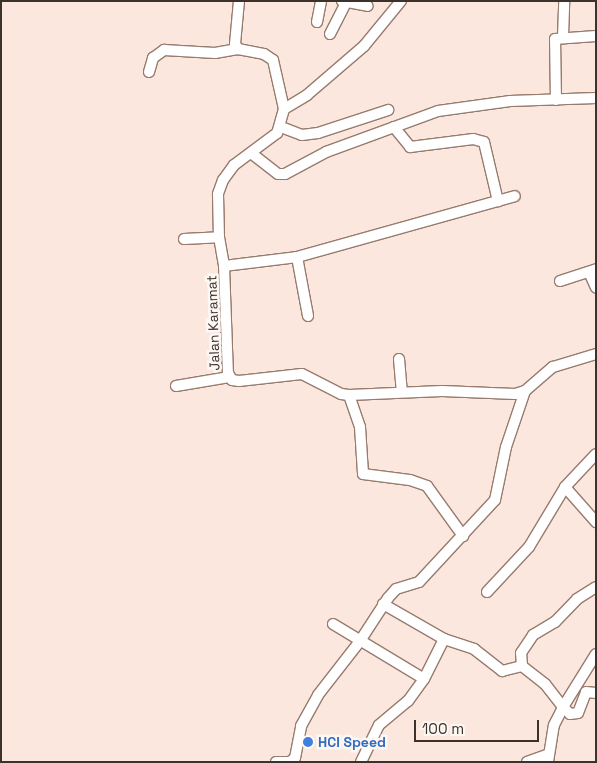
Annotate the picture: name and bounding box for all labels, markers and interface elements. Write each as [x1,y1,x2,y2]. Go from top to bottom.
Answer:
street label: Jalan Karamat [203,275,223,371]
scale bar [417,710,542,742]
text: 100 m [422,719,464,738]
place label: HCI Speed [318,734,386,750]
marker: HCI Speed [302,736,314,748]

